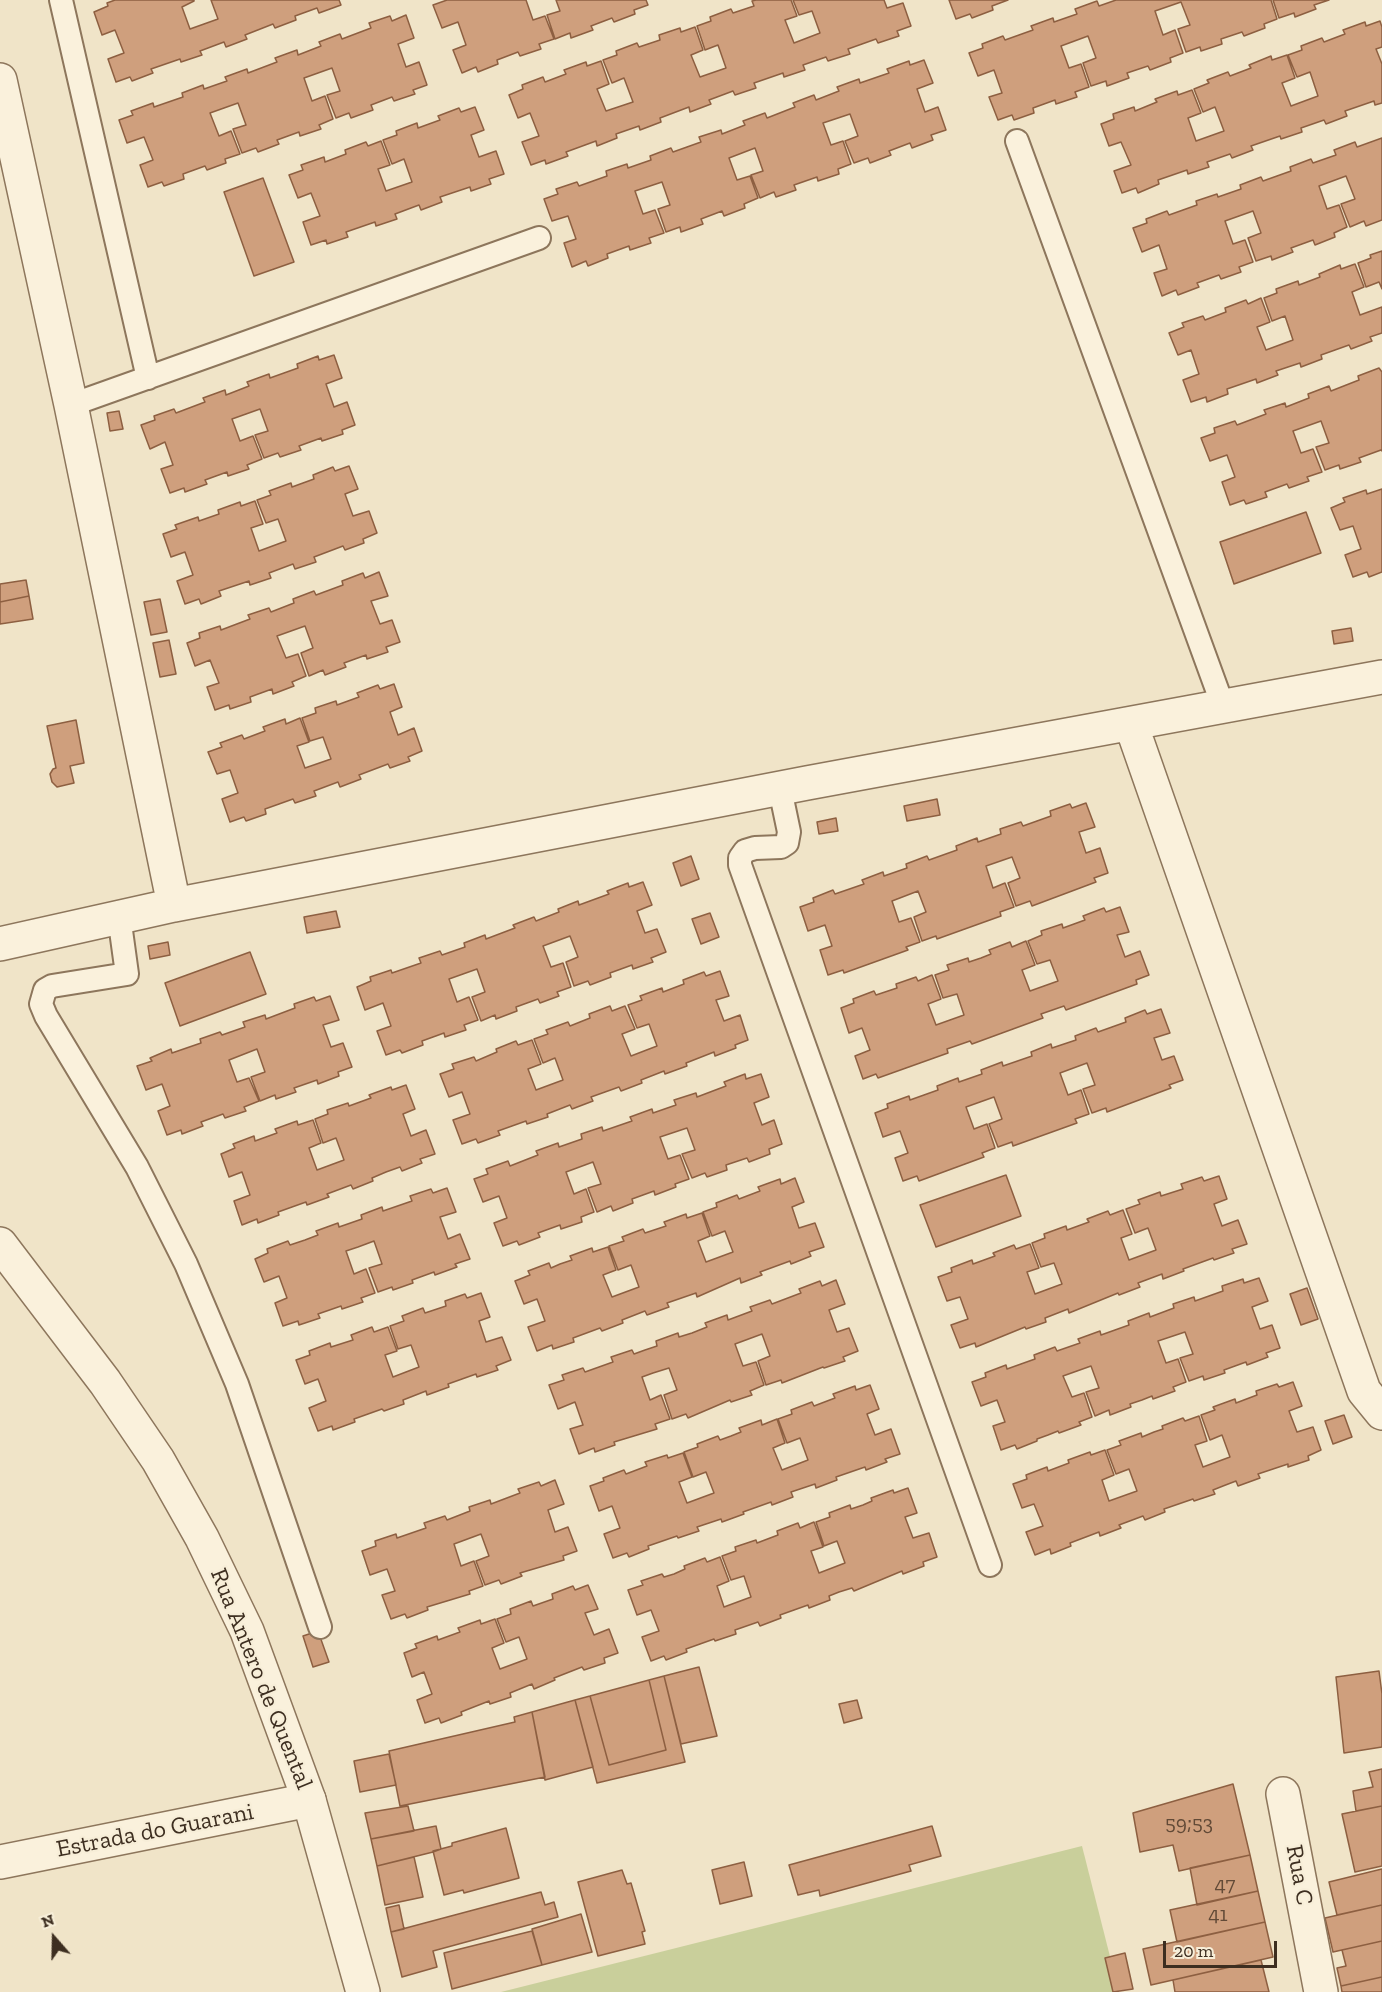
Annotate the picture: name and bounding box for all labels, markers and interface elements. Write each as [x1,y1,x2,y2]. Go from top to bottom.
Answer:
street label: Rua Antero de Quental [204,1564,318,1794]
street label: Estrada do Guarani [54,1798,256,1864]
house number: 59;53 [1165,1811,1213,1837]
street label: Rua C [1279,1842,1319,1908]
house number: 47 [1215,1872,1235,1898]
house number: 41 [1208,1902,1228,1928]
north arrow [24,1908,84,1968]
text: N [39,1910,57,1932]
scale bar [1166,1929,1280,1967]
text: 20 m [1174,1940,1213,1962]

